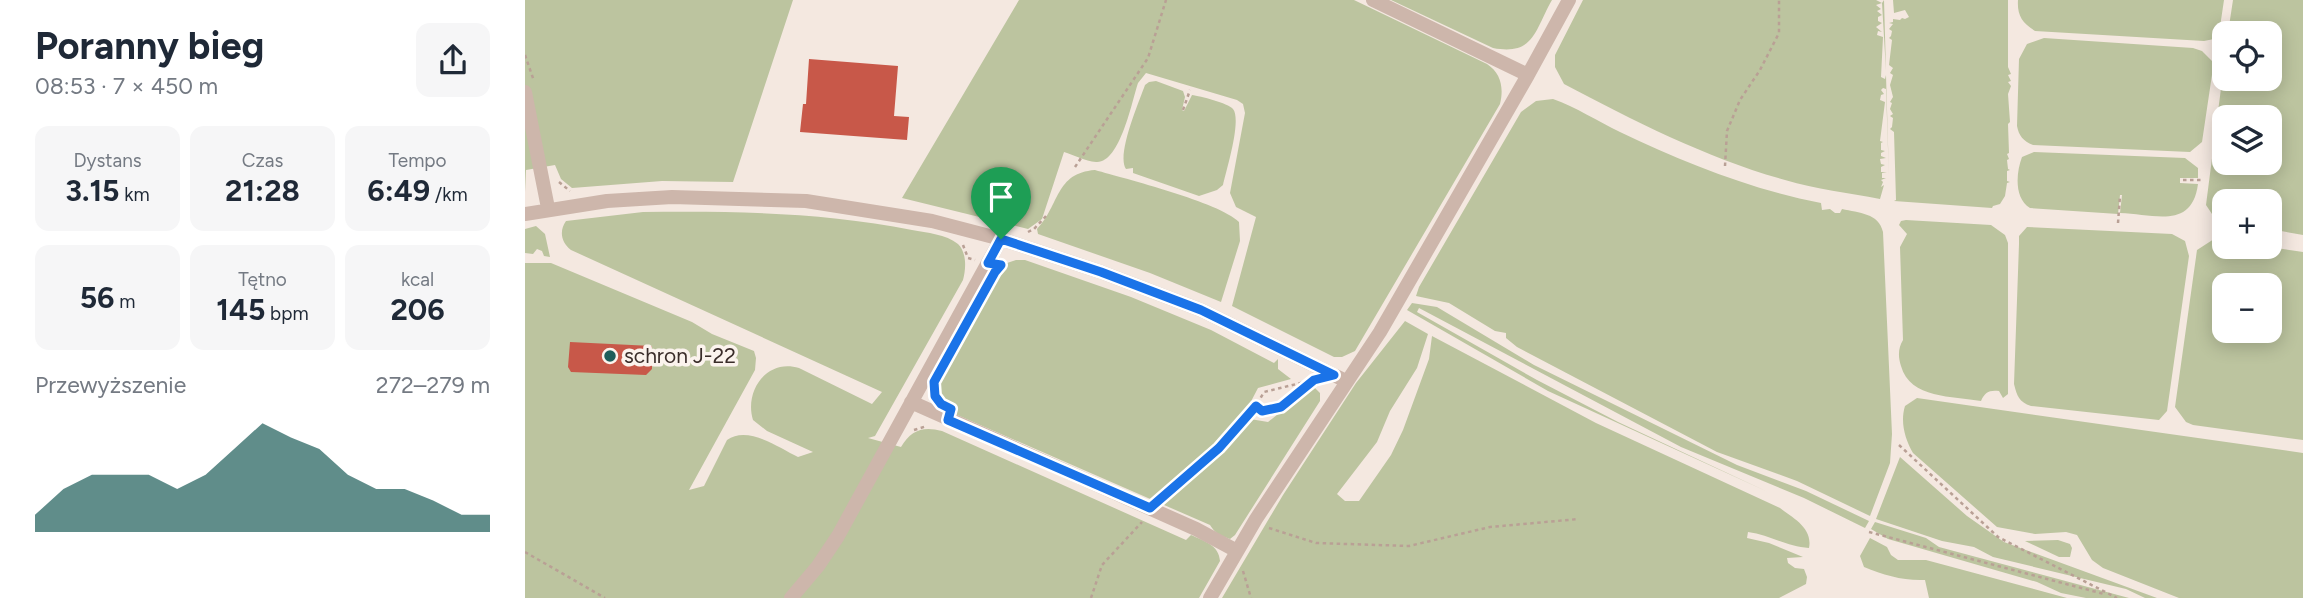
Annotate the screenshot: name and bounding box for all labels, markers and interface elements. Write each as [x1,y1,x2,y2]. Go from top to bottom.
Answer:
map controls [2212,21,2282,343]
button: locate [2212,21,2282,91]
text: Poranny bieg [35,23,264,69]
button: share [416,23,490,97]
text: 08:53 · 7 × 450 m [35,72,218,100]
button: layers [2212,105,2282,175]
text: Dystans [73,149,142,172]
text: Czas [242,149,283,172]
text: Tempo [388,149,447,172]
pin [971,167,1031,239]
text: 3.15 [65,172,120,209]
text: 21:28 [225,172,300,209]
text: 6:49 [367,172,430,209]
icon: arrive [982,178,1020,216]
text: km [120,183,150,206]
text: /km [430,183,468,206]
button: + [2212,189,2282,259]
text: Tętno [238,268,287,291]
text: kcal [401,268,434,291]
button: − [2212,273,2282,343]
text: 56 [80,279,114,316]
text: m [114,290,135,313]
text: 145 [216,291,265,328]
text: 206 [390,291,445,328]
text: bpm [265,302,309,325]
place label: schron J-22 [624,343,736,368]
marker: schron J-22 [602,348,618,364]
text: Przewyższenie [35,371,186,399]
text: 272–279 m [376,371,490,399]

